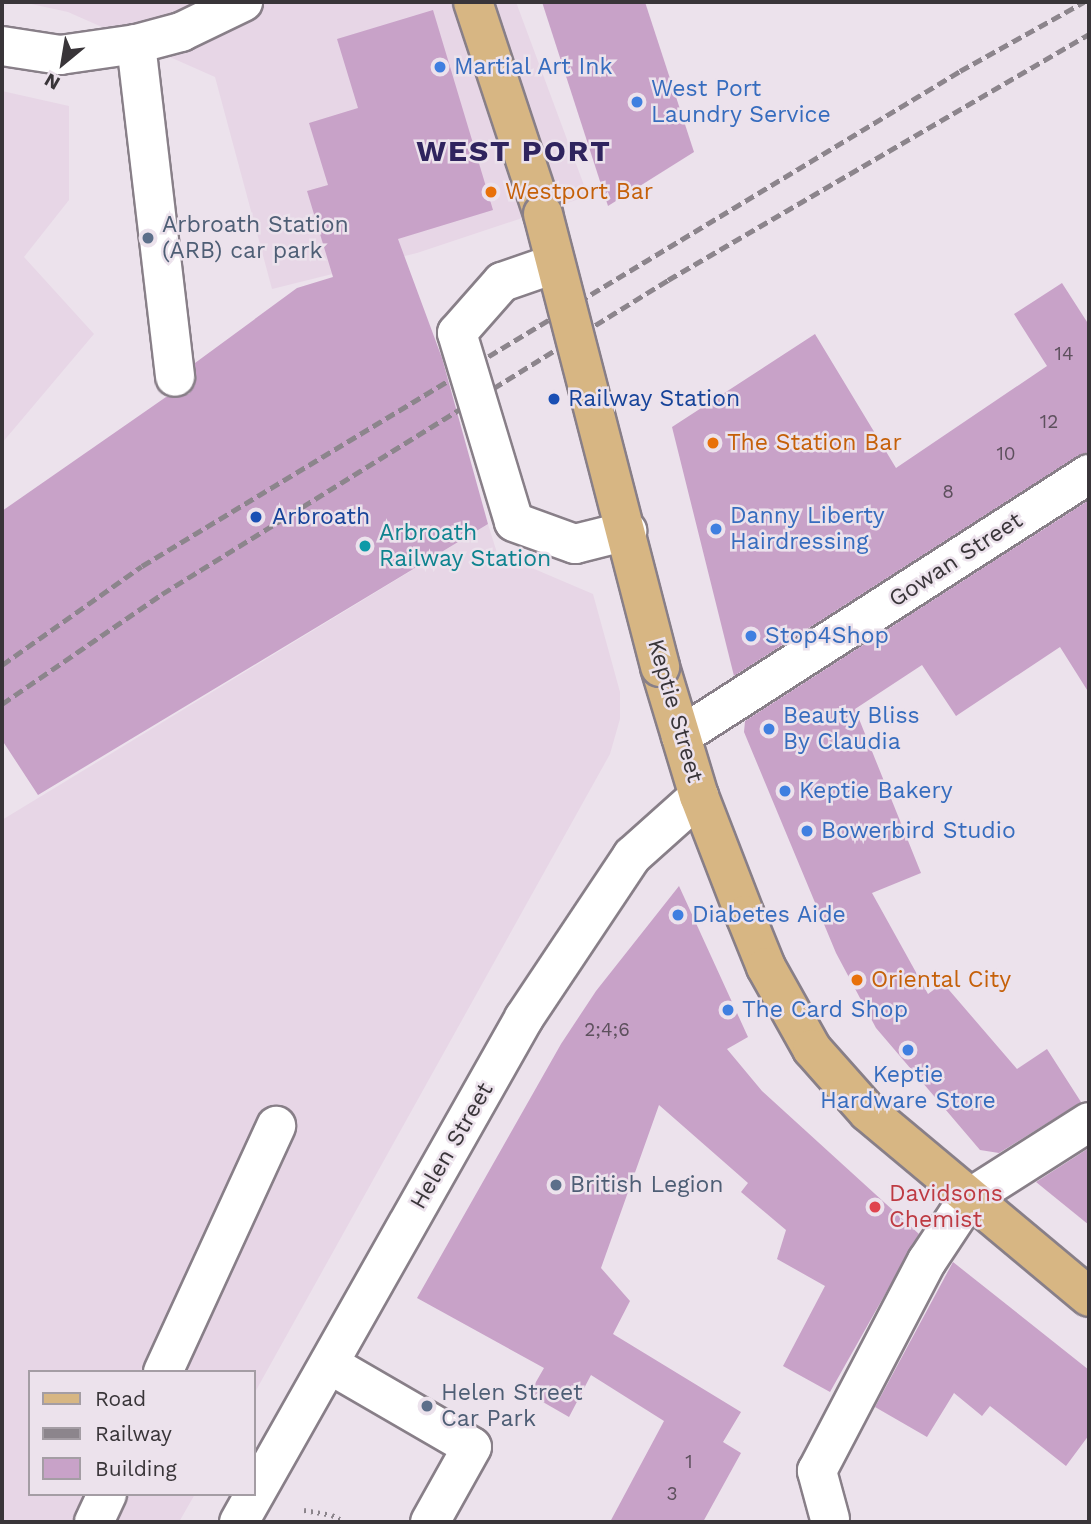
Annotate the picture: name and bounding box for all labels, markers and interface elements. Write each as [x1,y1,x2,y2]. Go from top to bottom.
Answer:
north arrow [28,28,98,98]
place label: Martial Art Ink [454,53,614,81]
marker: Martial Art Ink [432,59,448,75]
text: N [40,68,64,95]
place label: West Port Laundry Service [651,75,831,129]
marker: West Port Laundry Service [629,94,645,110]
district label: WEST PORT [417,133,611,169]
place label: Westport Bar [505,178,653,206]
marker: Westport Bar [483,184,499,200]
place label: Arbroath Station (ARB) car park [162,211,349,265]
marker: Arbroath Station (ARB) car park [140,230,156,246]
house number: 14 [1054,343,1074,365]
place label: Railway Station [568,385,741,413]
marker: Railway Station [546,391,562,407]
house number: 12 [1040,411,1058,433]
place label: The Station Bar [727,429,902,457]
marker: The Station Bar [705,435,721,451]
house number: 10 [996,443,1016,465]
house number: 8 [942,481,954,503]
place label: Danny Liberty Hairdressing [730,502,885,556]
place label: Arbroath [272,503,370,531]
marker: Arbroath [246,507,266,527]
street label: Gowan Street [884,507,1028,613]
place label: Arbroath Railway Station [379,519,552,573]
marker: Danny Liberty Hairdressing [708,521,724,537]
marker: Arbroath Railway Station [357,538,373,554]
place label: Stop4Shop [765,622,889,650]
marker: Stop4Shop [743,628,759,644]
street label: Keptie Street [641,636,709,786]
place label: Beauty Bliss By Claudia [783,702,920,756]
marker: Beauty Bliss By Claudia [761,721,777,737]
place label: Keptie Bakery [799,777,953,805]
marker: Keptie Bakery [777,783,793,799]
place label: Bowerbird Studio [821,817,1016,845]
marker: Bowerbird Studio [799,823,815,839]
place label: Diabetes Aide [692,901,847,929]
marker: Diabetes Aide [670,907,686,923]
place label: Oriental City [871,966,1012,994]
marker: Oriental City [849,972,865,988]
place label: The Card Shop [742,996,908,1024]
marker: The Card Shop [720,1002,736,1018]
house number: 2;4;6 [584,1019,630,1041]
marker: Keptie Hardware Store [900,1042,916,1058]
place label: Keptie Hardware Store [820,1061,996,1115]
street label: Helen Street [405,1078,499,1214]
place label: British Legion [570,1171,724,1199]
marker: British Legion [548,1177,564,1193]
place label: Davidsons Chemist [889,1180,1003,1234]
marker: Davidsons Chemist [867,1199,883,1215]
legend [28,1370,256,1496]
place label: Helen Street Car Park [441,1379,583,1433]
text: Road [95,1386,146,1411]
marker: Helen Street Car Park [419,1398,435,1414]
text: Railway [95,1421,172,1446]
house number: 1 [685,1451,693,1473]
text: Building [95,1456,177,1481]
house number: 3 [666,1483,678,1505]

